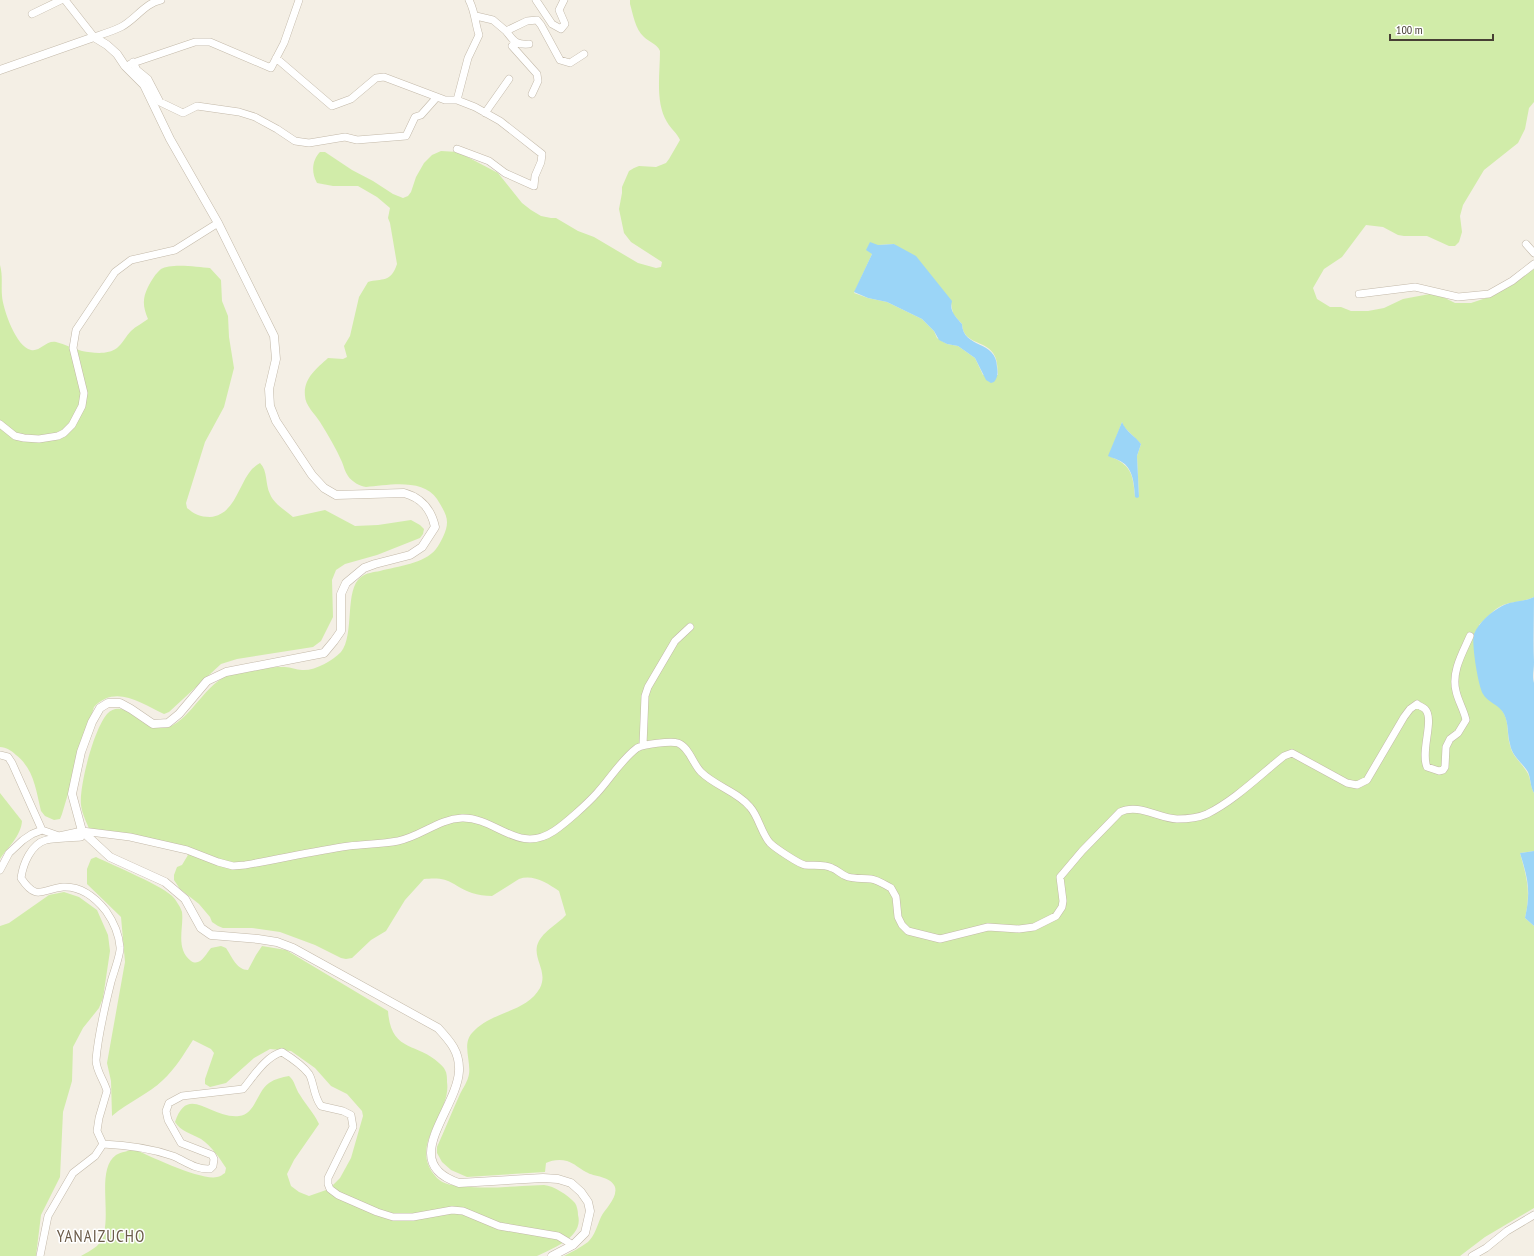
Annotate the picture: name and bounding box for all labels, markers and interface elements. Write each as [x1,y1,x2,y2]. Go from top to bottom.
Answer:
scale bar [1390,16,1493,42]
text: 100 m [1396,22,1423,37]
district label: YANAIZUCHO [57,1225,145,1247]

